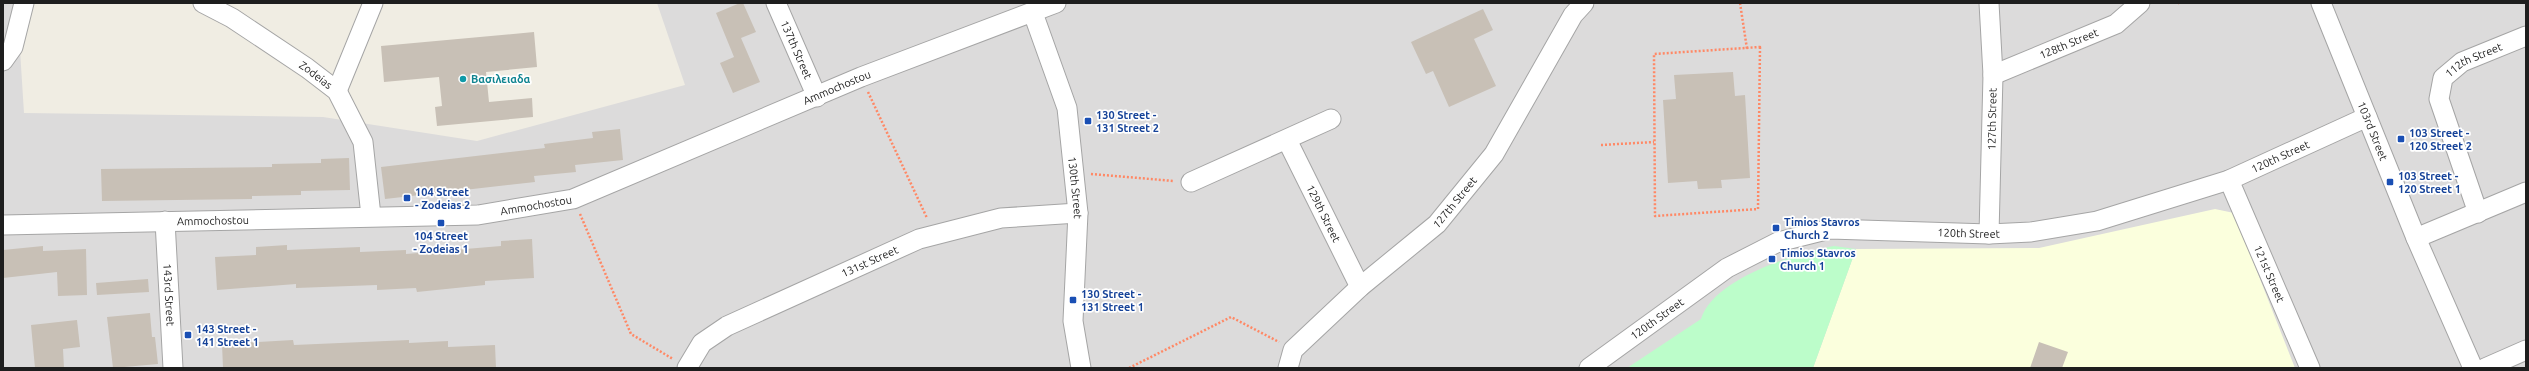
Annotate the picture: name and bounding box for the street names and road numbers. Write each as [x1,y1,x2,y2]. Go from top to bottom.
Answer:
street label: 137th Street [778,19,815,81]
street label: 128th Street [2038,26,2101,61]
street label: 112th Street [2443,40,2504,79]
street label: Zodeias [297,59,335,91]
street label: Ammochostou [801,68,872,107]
street label: 127th Street [1985,87,1999,150]
street label: 103rd Street [2355,100,2390,163]
street label: 120th Street [2249,138,2312,175]
street label: 130th Street [1066,156,1084,220]
street label: 127th Street [1431,174,1479,231]
street label: 129th Street [1304,183,1343,245]
street label: Ammochostou [499,193,573,217]
street label: Ammochostou [177,214,249,227]
street label: 120th Street [1937,226,2001,240]
street label: 131st Street [839,243,901,279]
street label: 121st Street [2252,243,2287,305]
street label: 143rd Street [161,263,177,327]
street label: 120th Street [1628,295,1686,342]

